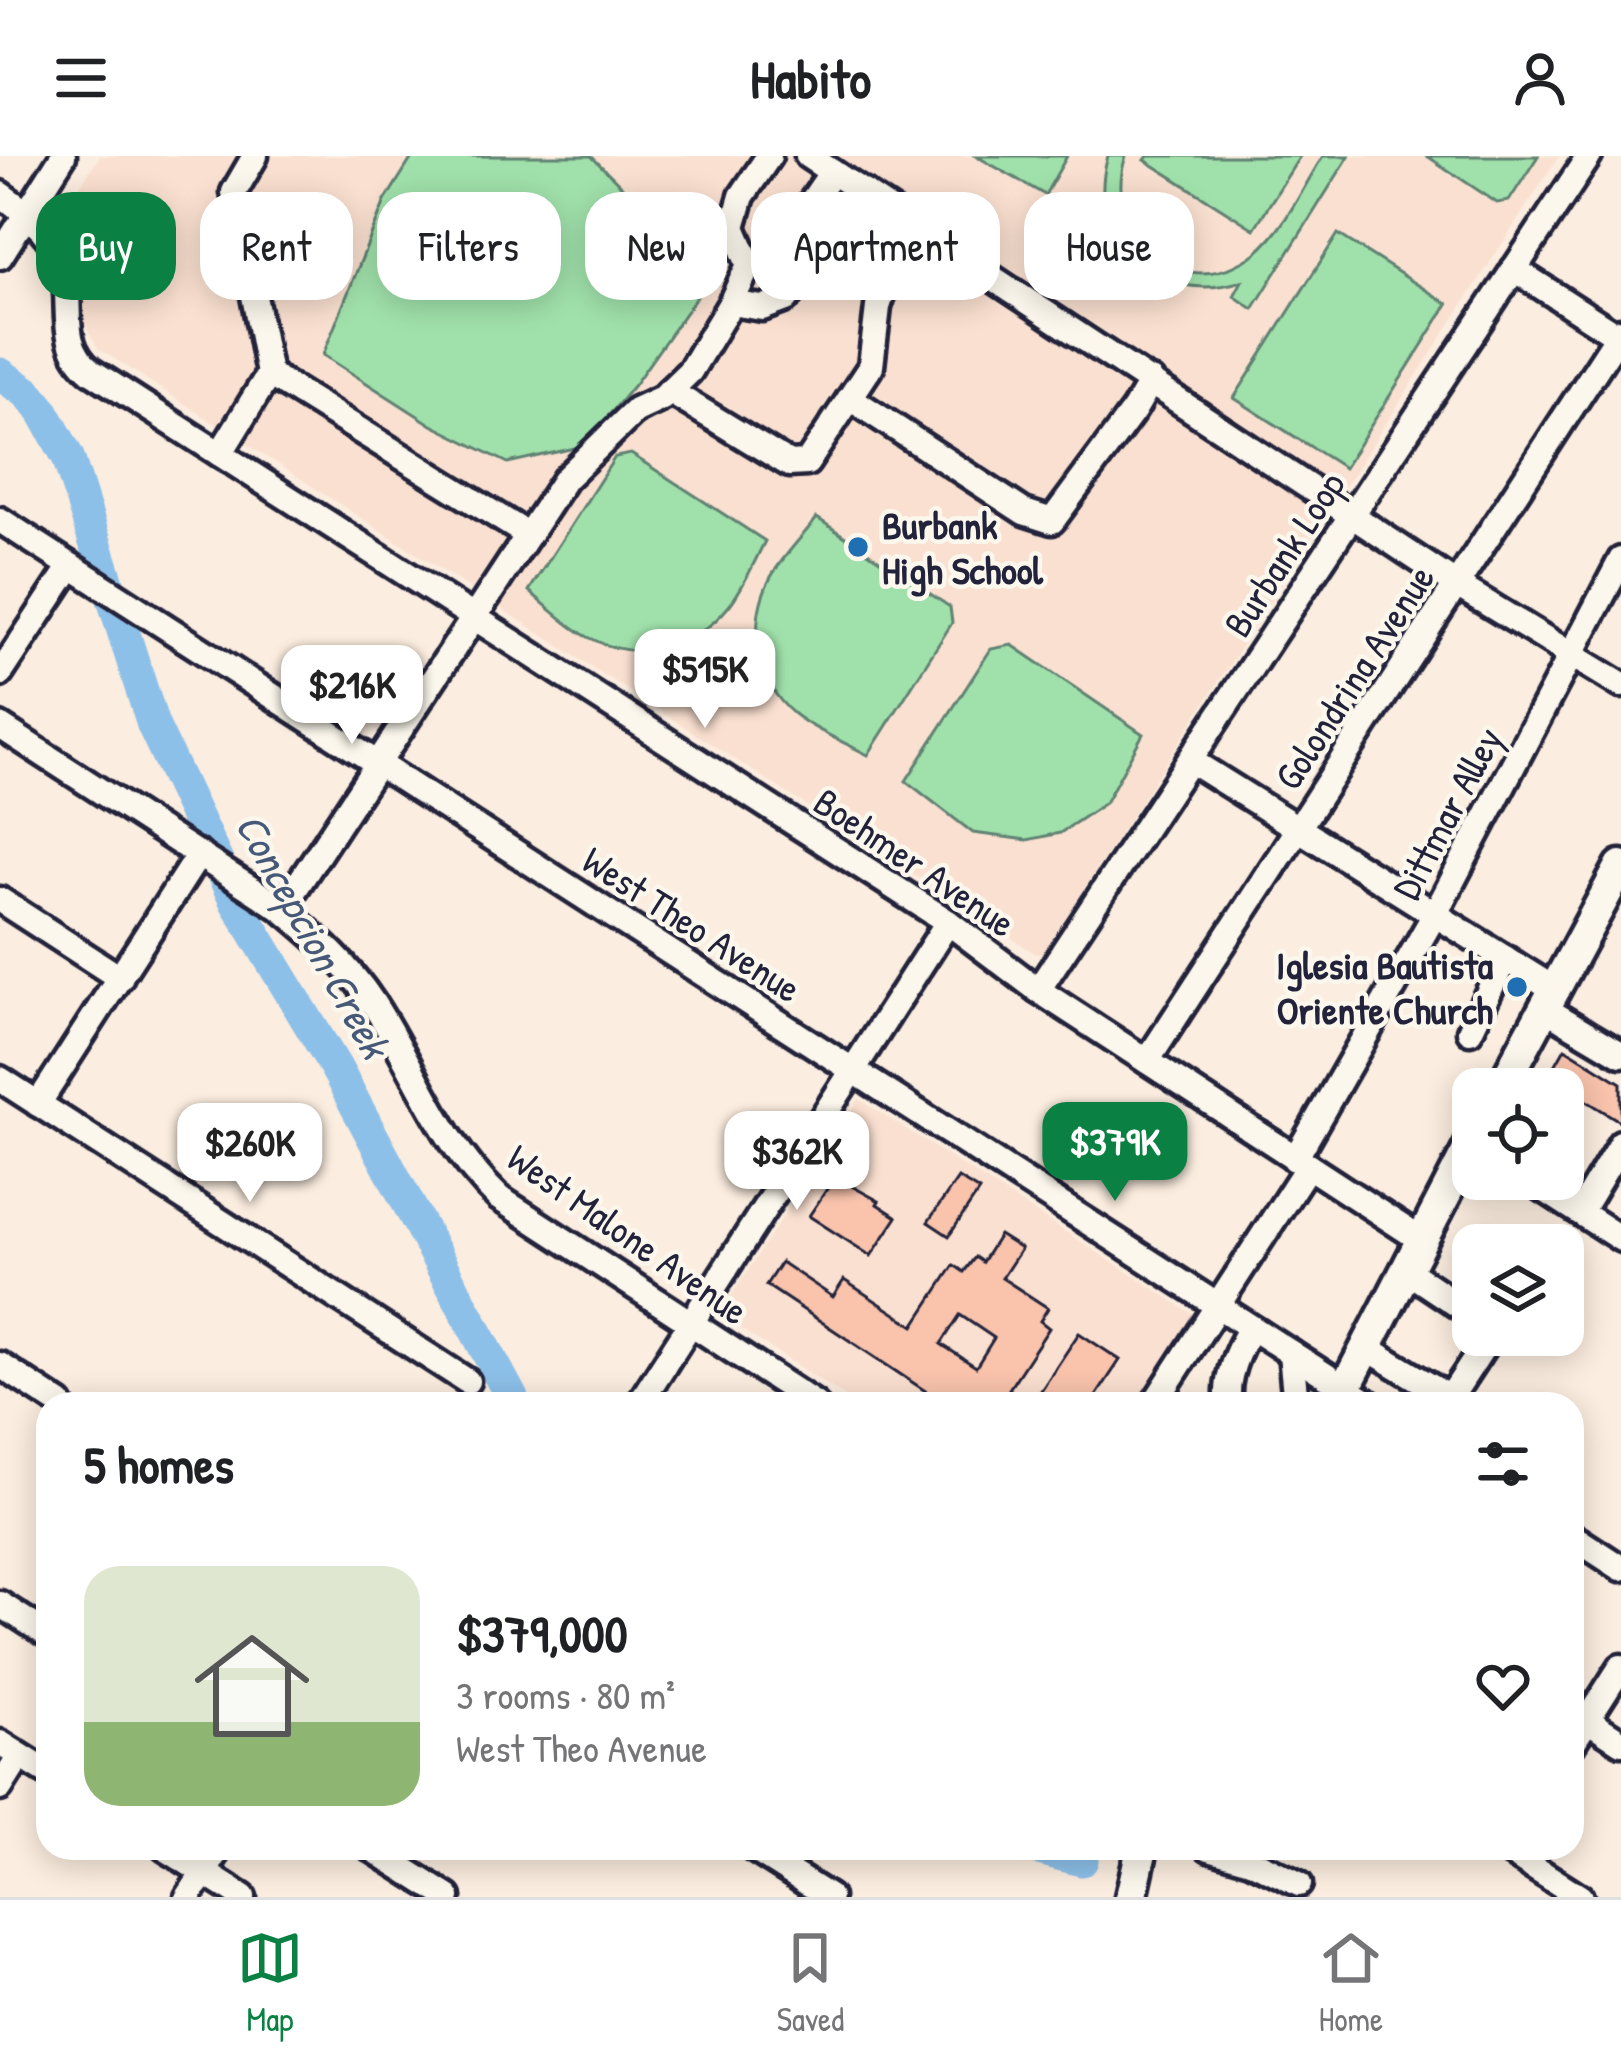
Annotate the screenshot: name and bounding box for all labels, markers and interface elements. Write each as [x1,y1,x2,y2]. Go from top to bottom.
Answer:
text: Habito [750,42,871,115]
icon: menu [48,45,114,111]
icon: person [1507,45,1573,111]
chip: Buy [36,192,176,300]
chip: Rent [200,192,353,300]
chip: Filters [377,192,561,300]
chip: New [585,192,727,300]
chip: Apartment [751,192,1000,300]
chip: House [1024,192,1194,300]
street label: Burbank Loop [1210,461,1357,647]
place label: Burbank High School [882,498,1044,597]
marker: Burbank High School [845,534,871,560]
street label: Golondrina Avenue [1261,554,1446,799]
pin: $515K [621,629,789,731]
text: $515K [661,641,749,694]
pin: $216K [268,645,436,747]
text: $216K [308,657,396,710]
street label: Dittmar Alley [1379,717,1514,908]
street label: Boehmer Avenue [804,775,1026,949]
water label: Concepcion Creek [222,802,406,1071]
street label: West Theo Avenue [573,833,812,1014]
place label: Iglesia Bautista Oriente Church [1276,938,1494,1036]
marker: Iglesia Bautista Oriente Church [1504,974,1530,1000]
map controls [1452,1068,1584,1356]
button: locate [1452,1068,1584,1200]
pin: $379K [1031,1102,1199,1204]
pin: $260K [166,1103,334,1205]
pin: $362K [713,1111,881,1213]
text: $379K [1069,1114,1161,1167]
text: $260K [204,1115,296,1168]
text: $362K [751,1123,843,1176]
street label: West Malone Avenue [497,1131,759,1336]
button: layers [1452,1224,1584,1356]
text: 5 homes [84,1430,234,1499]
icon: filters [1470,1431,1536,1497]
text: $379,000 [456,1599,628,1668]
icon: home [180,1614,324,1758]
icon: heart [1470,1653,1536,1719]
text: 3 rooms · 80 m² [456,1668,675,1721]
text: West Theo Avenue [456,1721,707,1774]
tab: Map [237,1925,303,2041]
tab: Saved [777,1925,844,2041]
tab: Home [1318,1925,1384,2041]

